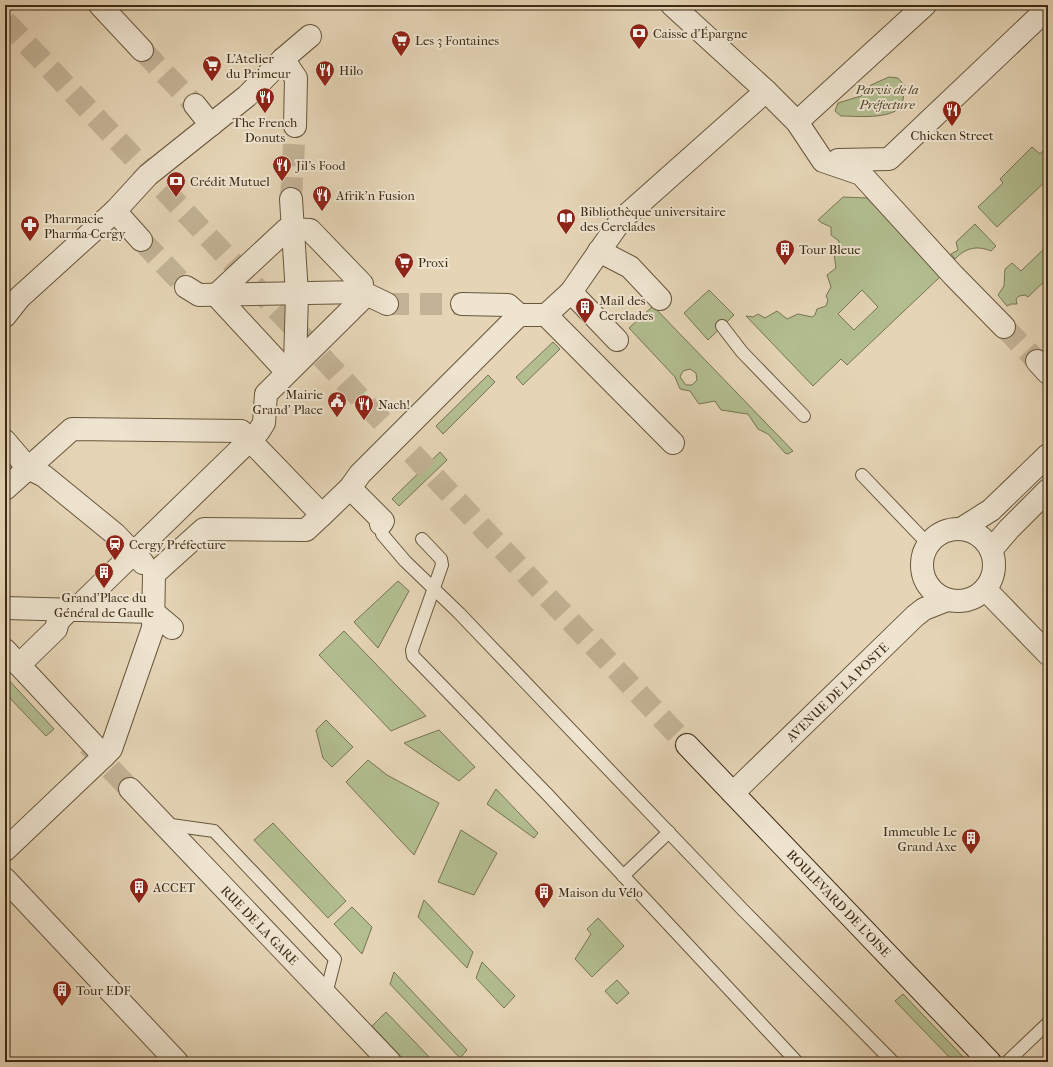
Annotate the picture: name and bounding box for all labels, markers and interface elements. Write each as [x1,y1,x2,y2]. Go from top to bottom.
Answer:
bank icon: Caisse d'Épargne [628,22,650,50]
place label: Caisse d'Épargne [653,26,748,41]
supermarket icon: Les 3 Fontaines [390,29,412,57]
place label: Les 3 Fontaines [415,33,499,48]
place label: L'Atelier du Primeur [226,51,291,81]
supermarket icon: L'Atelier du Primeur [201,54,223,82]
restaurant icon: Hilo [314,59,336,87]
place label: Hilo [339,63,364,78]
park label: Parvis de la Préfecture [854,82,919,112]
restaurant icon: The French Donuts [254,86,276,114]
restaurant icon: Chicken Street [941,99,963,127]
place label: The French Donuts [233,115,298,145]
place label: Chicken Street [910,128,994,143]
restaurant icon: Jil's Food [271,154,293,182]
place label: Jil's Food [295,158,347,173]
bank icon: Crédit Mutuel [165,170,187,198]
place label: Crédit Mutuel [190,174,270,189]
restaurant icon: Afrik'n Fusion [311,184,333,212]
place label: Afrik'n Fusion [335,188,415,203]
place label: Bibliothèque universitaire des Cerclades [580,204,727,234]
library icon: Bibliothèque universitaire des Cerclades [555,207,577,235]
place label: Pharmacie Pharma-Cergy [44,211,127,241]
pharmacy icon: Pharmacie Pharma-Cergy [19,214,41,242]
building icon: Tour Bleue [774,238,796,266]
place label: Tour Bleue [799,242,861,257]
supermarket icon: Proxi [393,251,415,279]
place label: Proxi [418,255,448,270]
place label: Mail des Cerclades [599,293,653,323]
building icon: Mail des Cerclades [574,296,596,324]
place label: Mairie Grand' Place [253,387,324,417]
public building icon: Mairie Grand' Place [326,390,348,418]
restaurant icon: Nach! [353,393,375,421]
place label: Nach! [378,397,410,412]
station icon: Cergy Préfecture [104,533,126,561]
place label: Cergy Préfecture [129,537,227,552]
building icon: Grand'Place du Général de Gaulle [93,561,115,589]
place label: Grand'Place du Général de Gaulle [54,590,154,620]
street label: AVENUE DE LA POSTE [782,640,892,746]
place label: Immeuble Le Grand Axe [883,824,958,854]
building icon: Immeuble Le Grand Axe [960,827,982,855]
street label: BOULEVARD DE L'OISE [784,847,894,960]
building icon: ACCET [128,876,150,904]
place label: ACCET [152,880,196,895]
building icon: Maison du Vélo [533,881,555,909]
street label: RUE DE LA GARE [218,883,301,968]
place label: Maison du Vélo [558,885,643,900]
building icon: Tour EDF [51,979,73,1007]
place label: Tour EDF [76,983,130,998]

